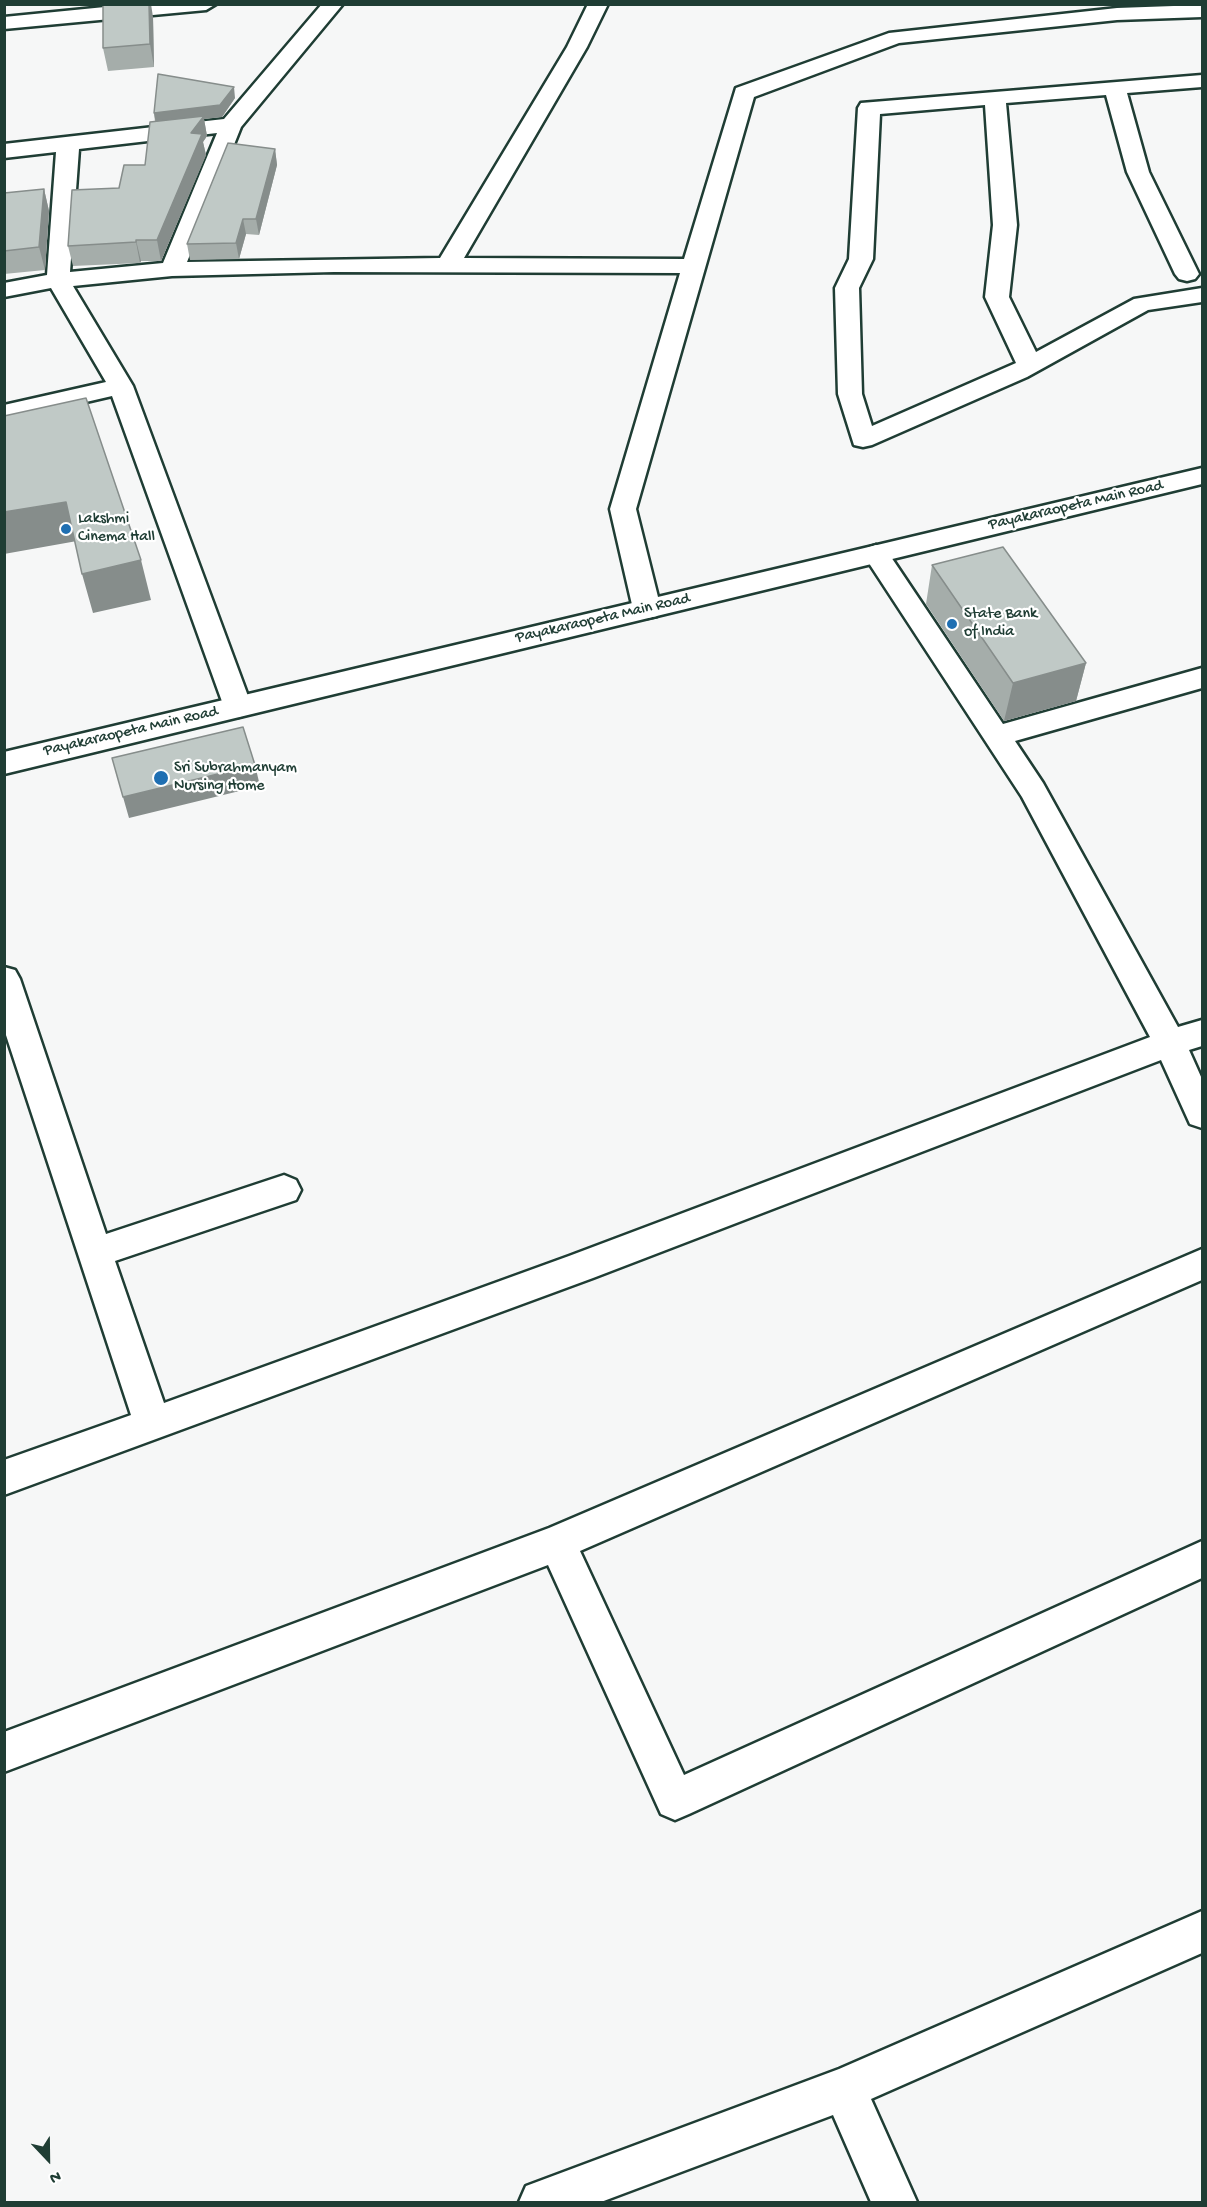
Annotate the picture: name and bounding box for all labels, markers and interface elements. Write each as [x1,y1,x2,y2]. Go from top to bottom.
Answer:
street label: Payakaraopeta Main Road [987,477,1165,535]
place label: Lakshmi Cinema Hall [78,510,155,548]
marker: Lakshmi Cinema Hall [59,522,73,536]
street label: Payakaraopeta Main Road [514,590,692,648]
place label: State Bank of India [964,605,1037,643]
marker: State Bank of India [945,617,959,631]
street label: Payakaraopeta Main Road [42,703,220,761]
place label: Sri Subrahmanyam Nursing Home [174,759,297,797]
marker: Sri Subrahmanyam Nursing Home [152,769,170,787]
north arrow [18,2129,78,2189]
text: N [47,2165,63,2187]

